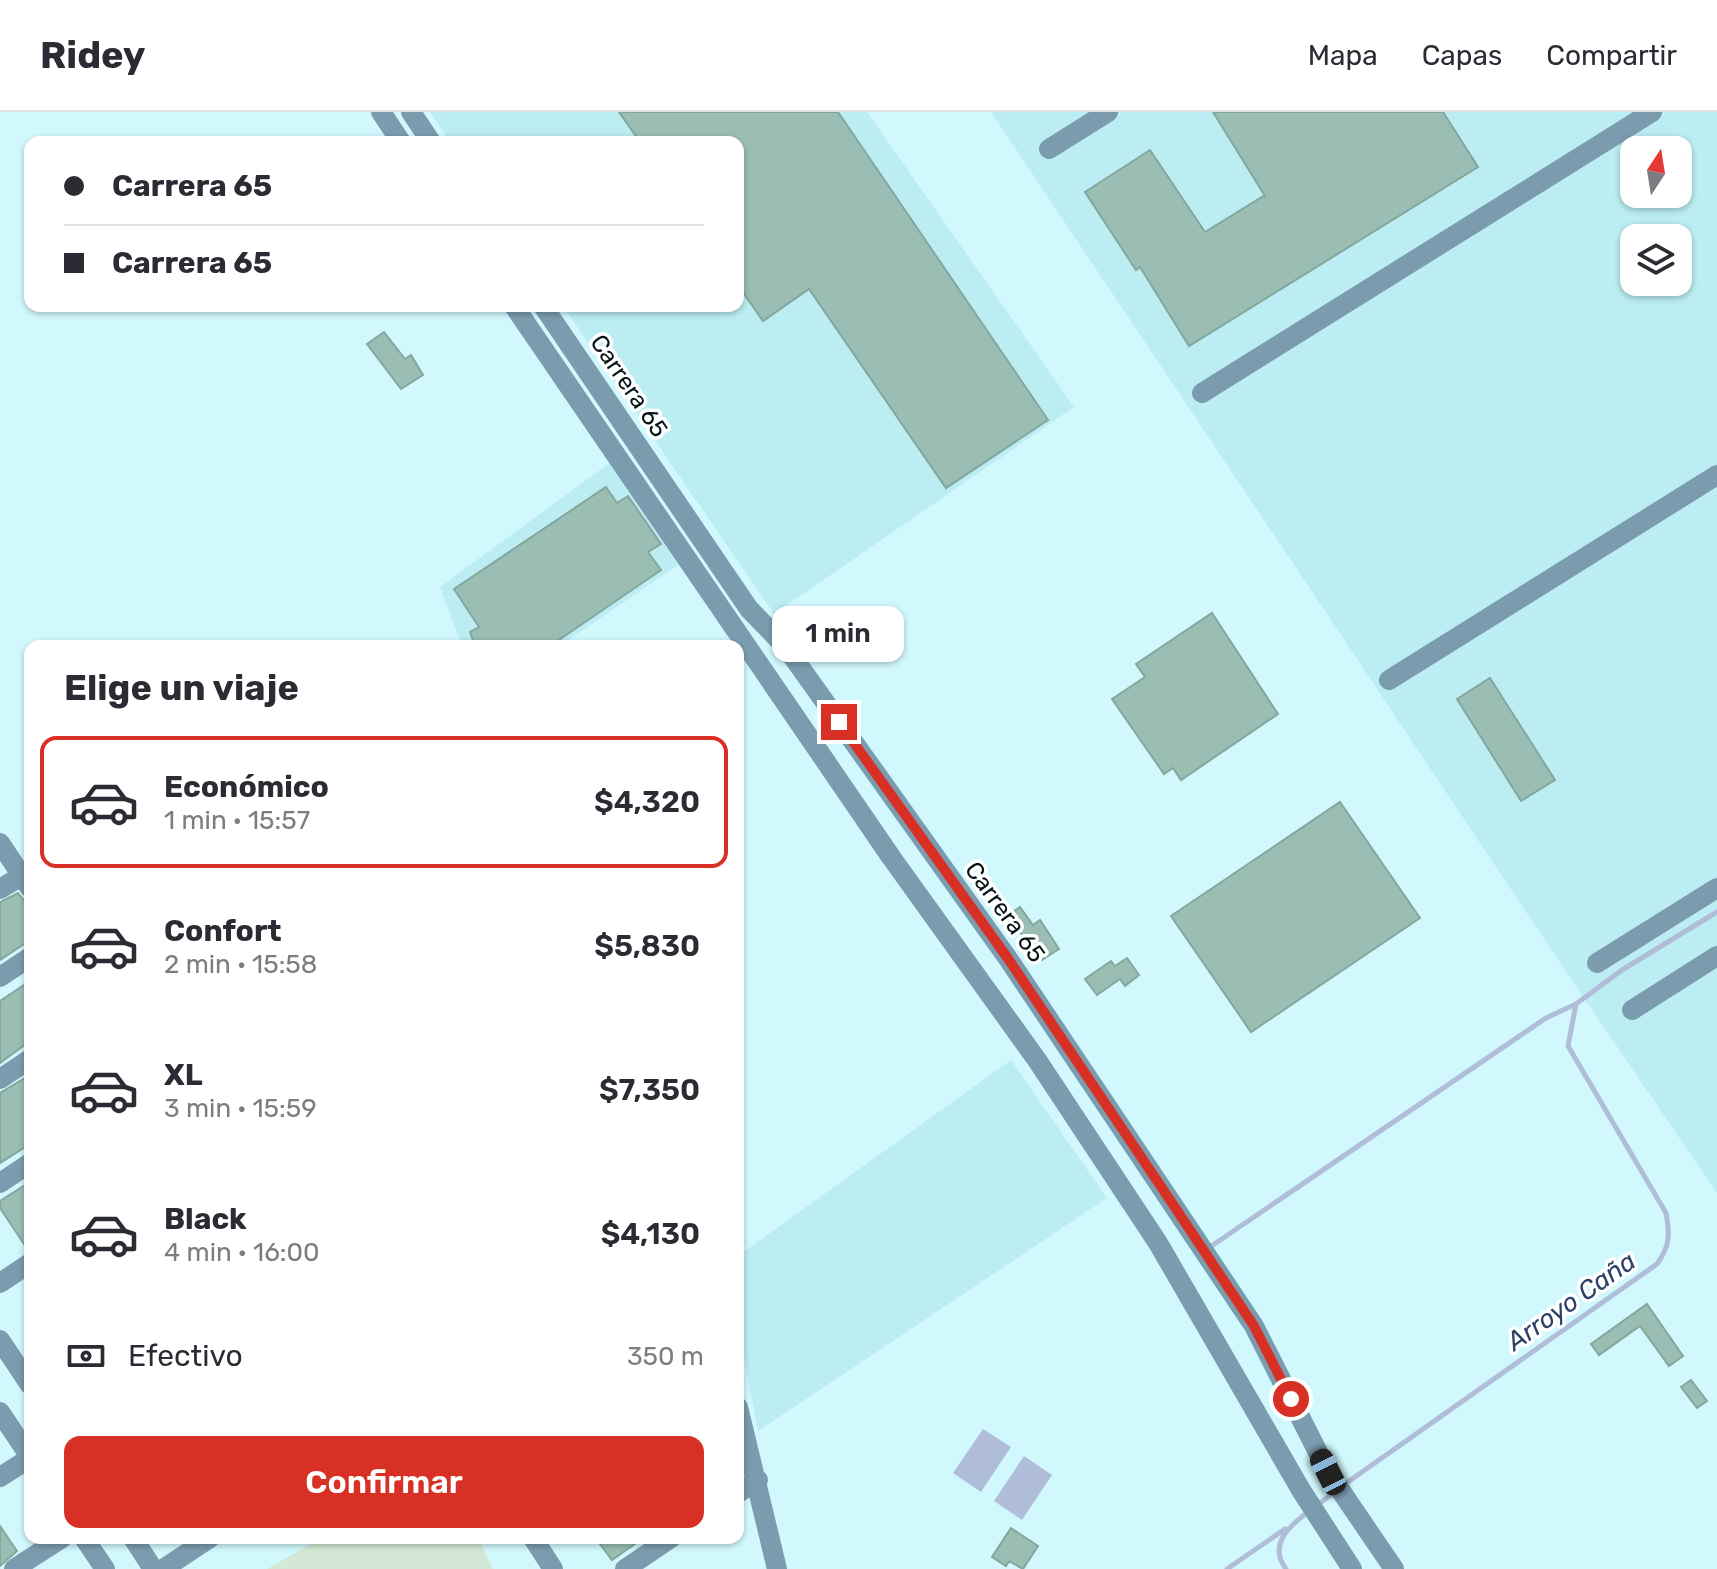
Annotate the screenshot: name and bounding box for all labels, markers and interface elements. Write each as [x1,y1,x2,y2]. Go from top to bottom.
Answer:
text: Ridey [40,32,146,78]
text: Mapa [1308,39,1378,72]
text: Capas [1422,39,1502,72]
text: Compartir [1546,39,1677,72]
north arrow [1620,136,1692,208]
map controls [1620,136,1692,296]
text: Carrera 65 [112,168,272,204]
button: layers [1620,224,1692,296]
text: Carrera 65 [112,245,272,281]
street label: Carrera 65 [585,329,673,443]
callout: 1 min [773,606,905,662]
text: 1 min [805,618,871,649]
text: Elige un viaje [64,666,299,709]
route end [821,704,857,740]
icon: car [68,766,140,838]
text: Económico [164,769,329,805]
text: $4,320 [594,784,700,820]
text: 1 min · 15:57 [164,805,310,836]
street label: Carrera 65 [959,856,1051,968]
icon: car [68,910,140,982]
text: Confort [164,913,282,949]
text: $5,830 [594,928,700,964]
text: 2 min · 15:58 [164,949,317,980]
icon: car [68,1054,140,1126]
text: XL [164,1057,203,1093]
text: $7,350 [599,1072,700,1108]
text: 3 min · 15:59 [164,1093,317,1124]
icon: car [68,1198,140,1270]
text: Black [164,1201,247,1237]
text: $4,130 [601,1216,700,1252]
text: 4 min · 16:00 [164,1237,319,1268]
water label: Arroyo Caña [1499,1246,1642,1358]
icon: cash [64,1334,108,1378]
text: Efectivo [128,1338,243,1374]
text: 350 m [627,1341,704,1372]
route start [1273,1381,1309,1417]
button: Confirmar [64,1436,704,1528]
car [1306,1445,1350,1499]

